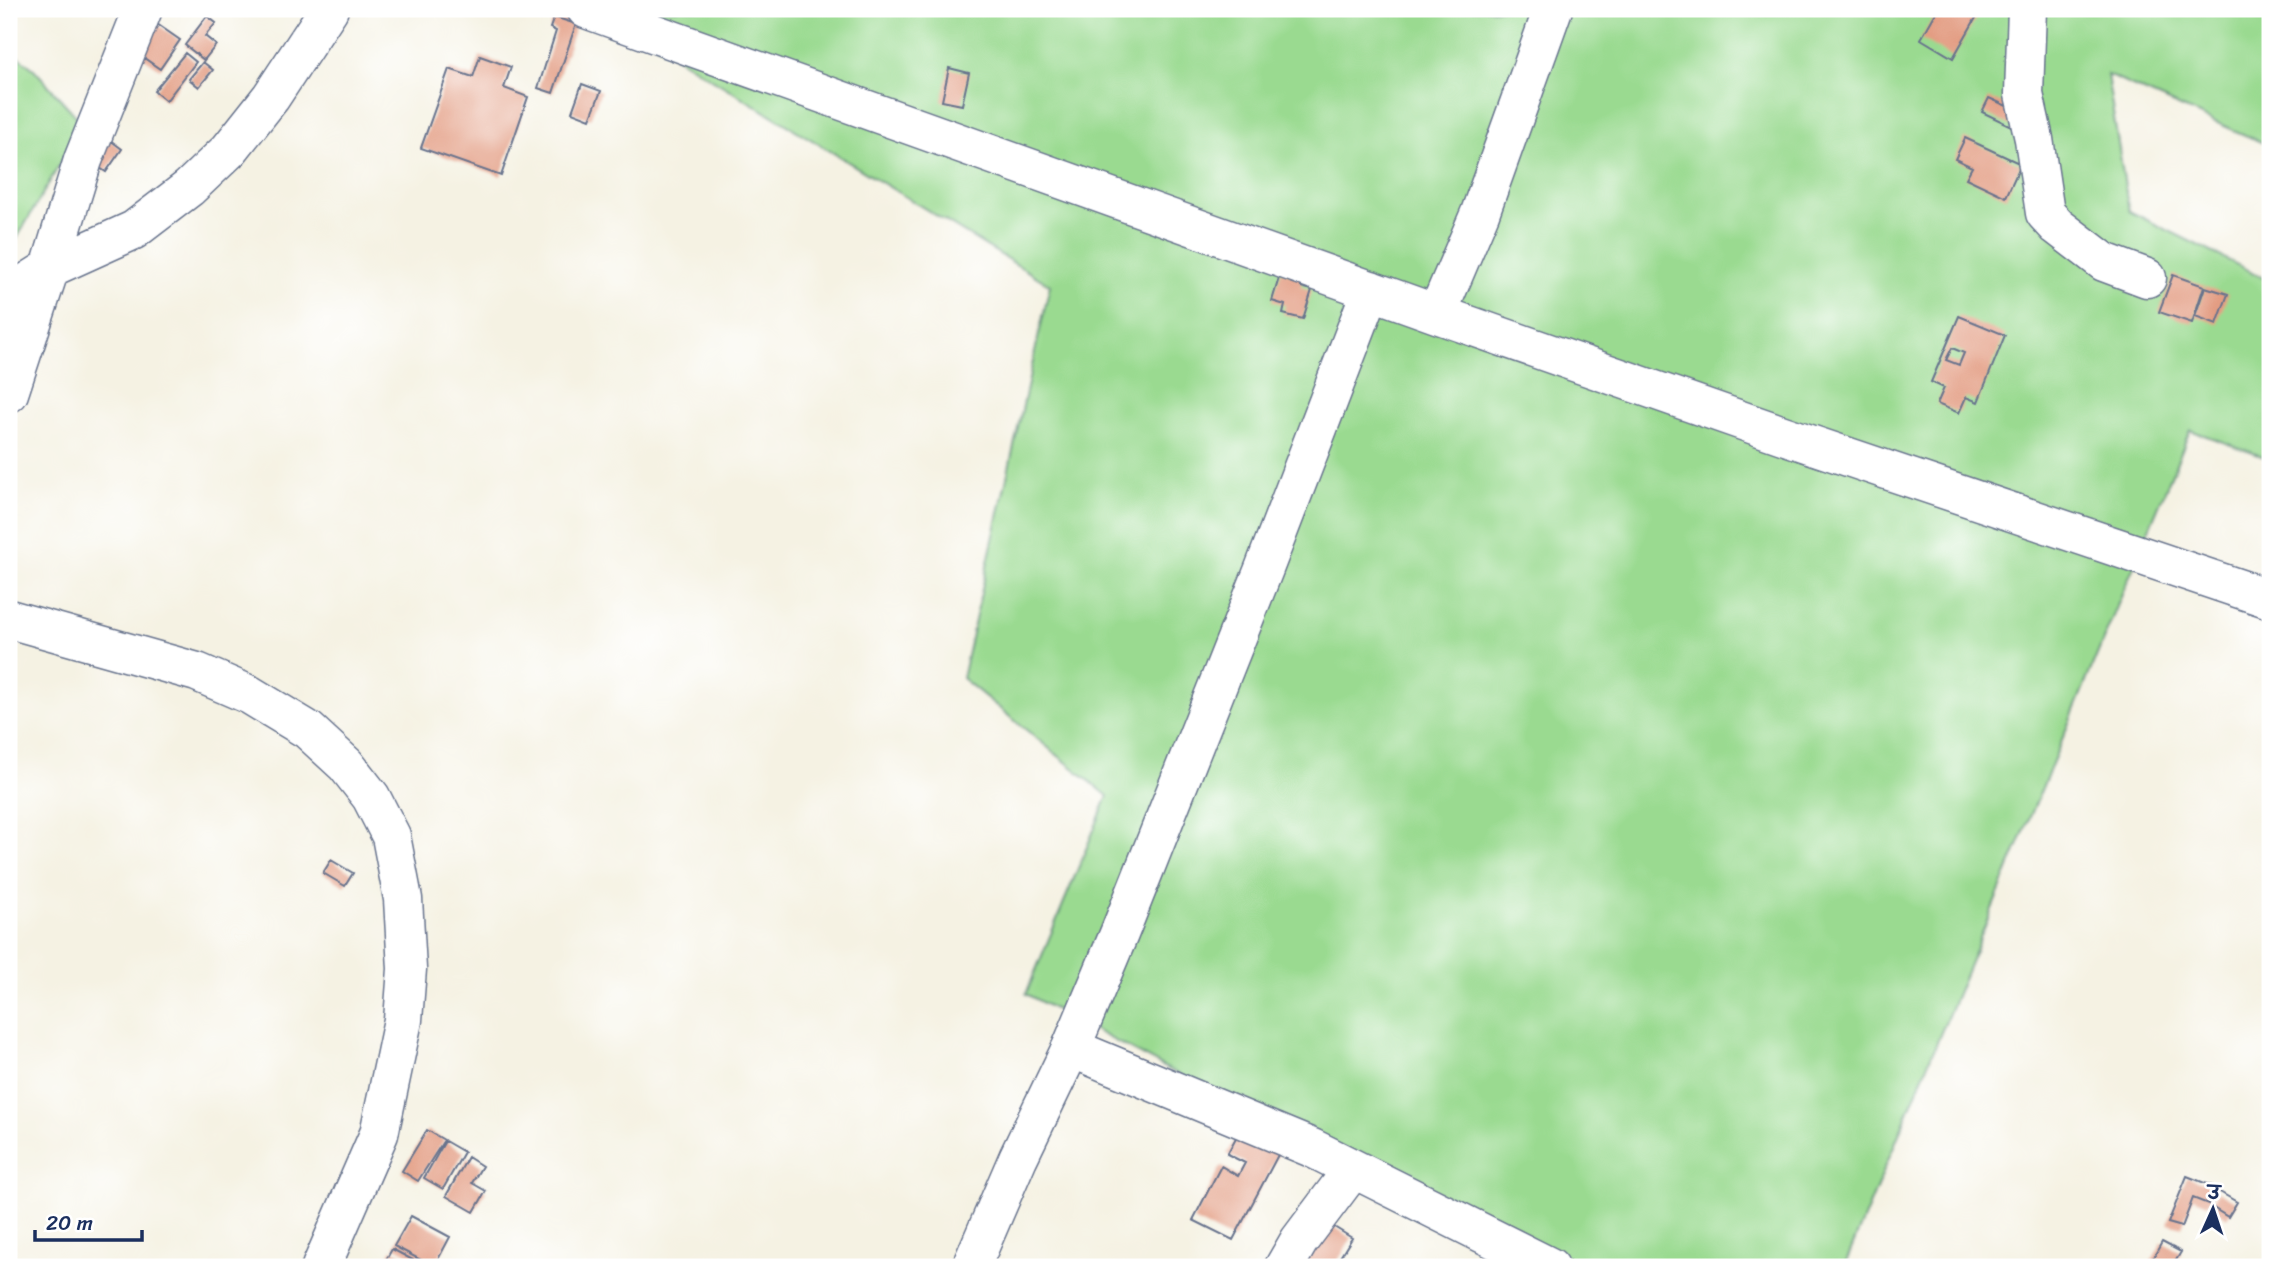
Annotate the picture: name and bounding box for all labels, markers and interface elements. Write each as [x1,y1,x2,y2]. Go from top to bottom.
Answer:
north arrow [2178,1174,2248,1244]
text: उ [2205,1176,2223,1209]
scale bar [35,1199,142,1243]
text: 20 m [46,1204,93,1242]

